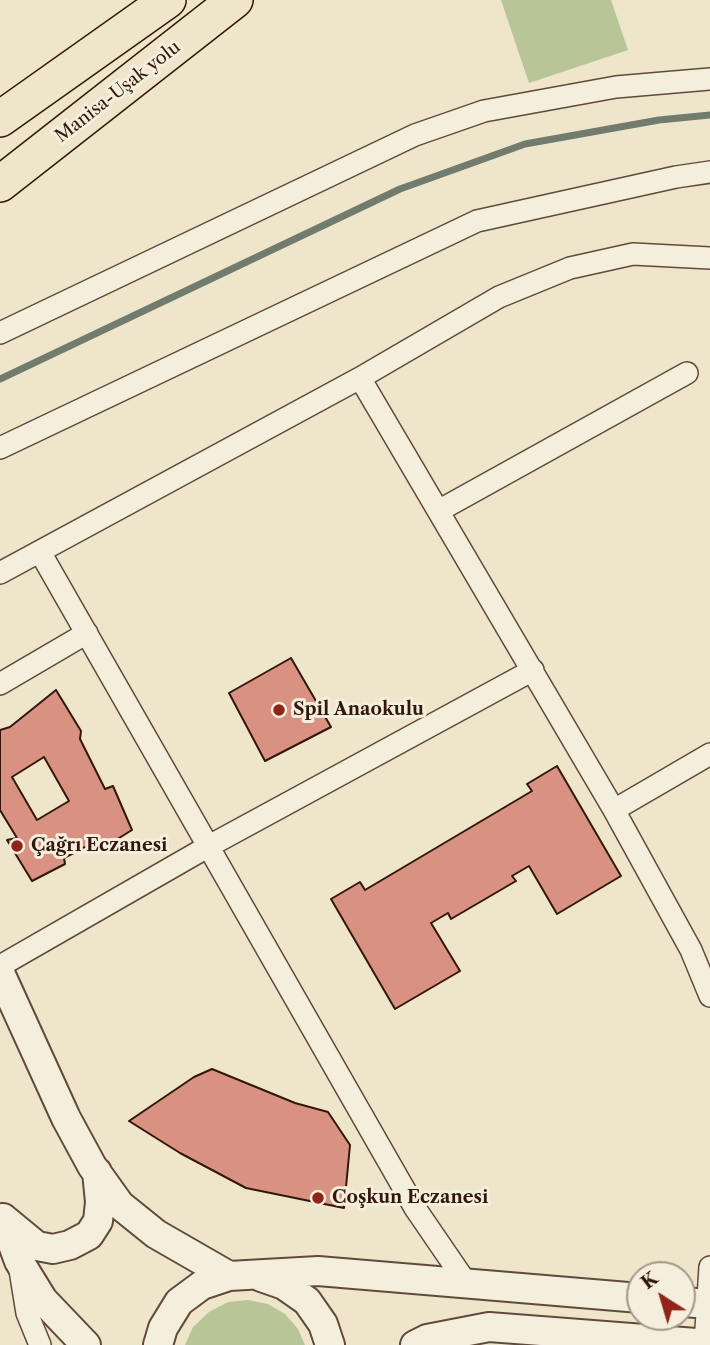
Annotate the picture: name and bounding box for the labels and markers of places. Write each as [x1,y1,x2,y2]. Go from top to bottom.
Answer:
place label: Spil Anaokulu [293,699,424,721]
marker: Spil Anaokulu [271,702,287,718]
place label: Çağrı Eczanesi [31,835,167,857]
marker: Çağrı Eczanesi [9,838,25,854]
place label: Coşkun Eczanesi [332,1187,488,1209]
marker: Coşkun Eczanesi [310,1190,326,1206]

